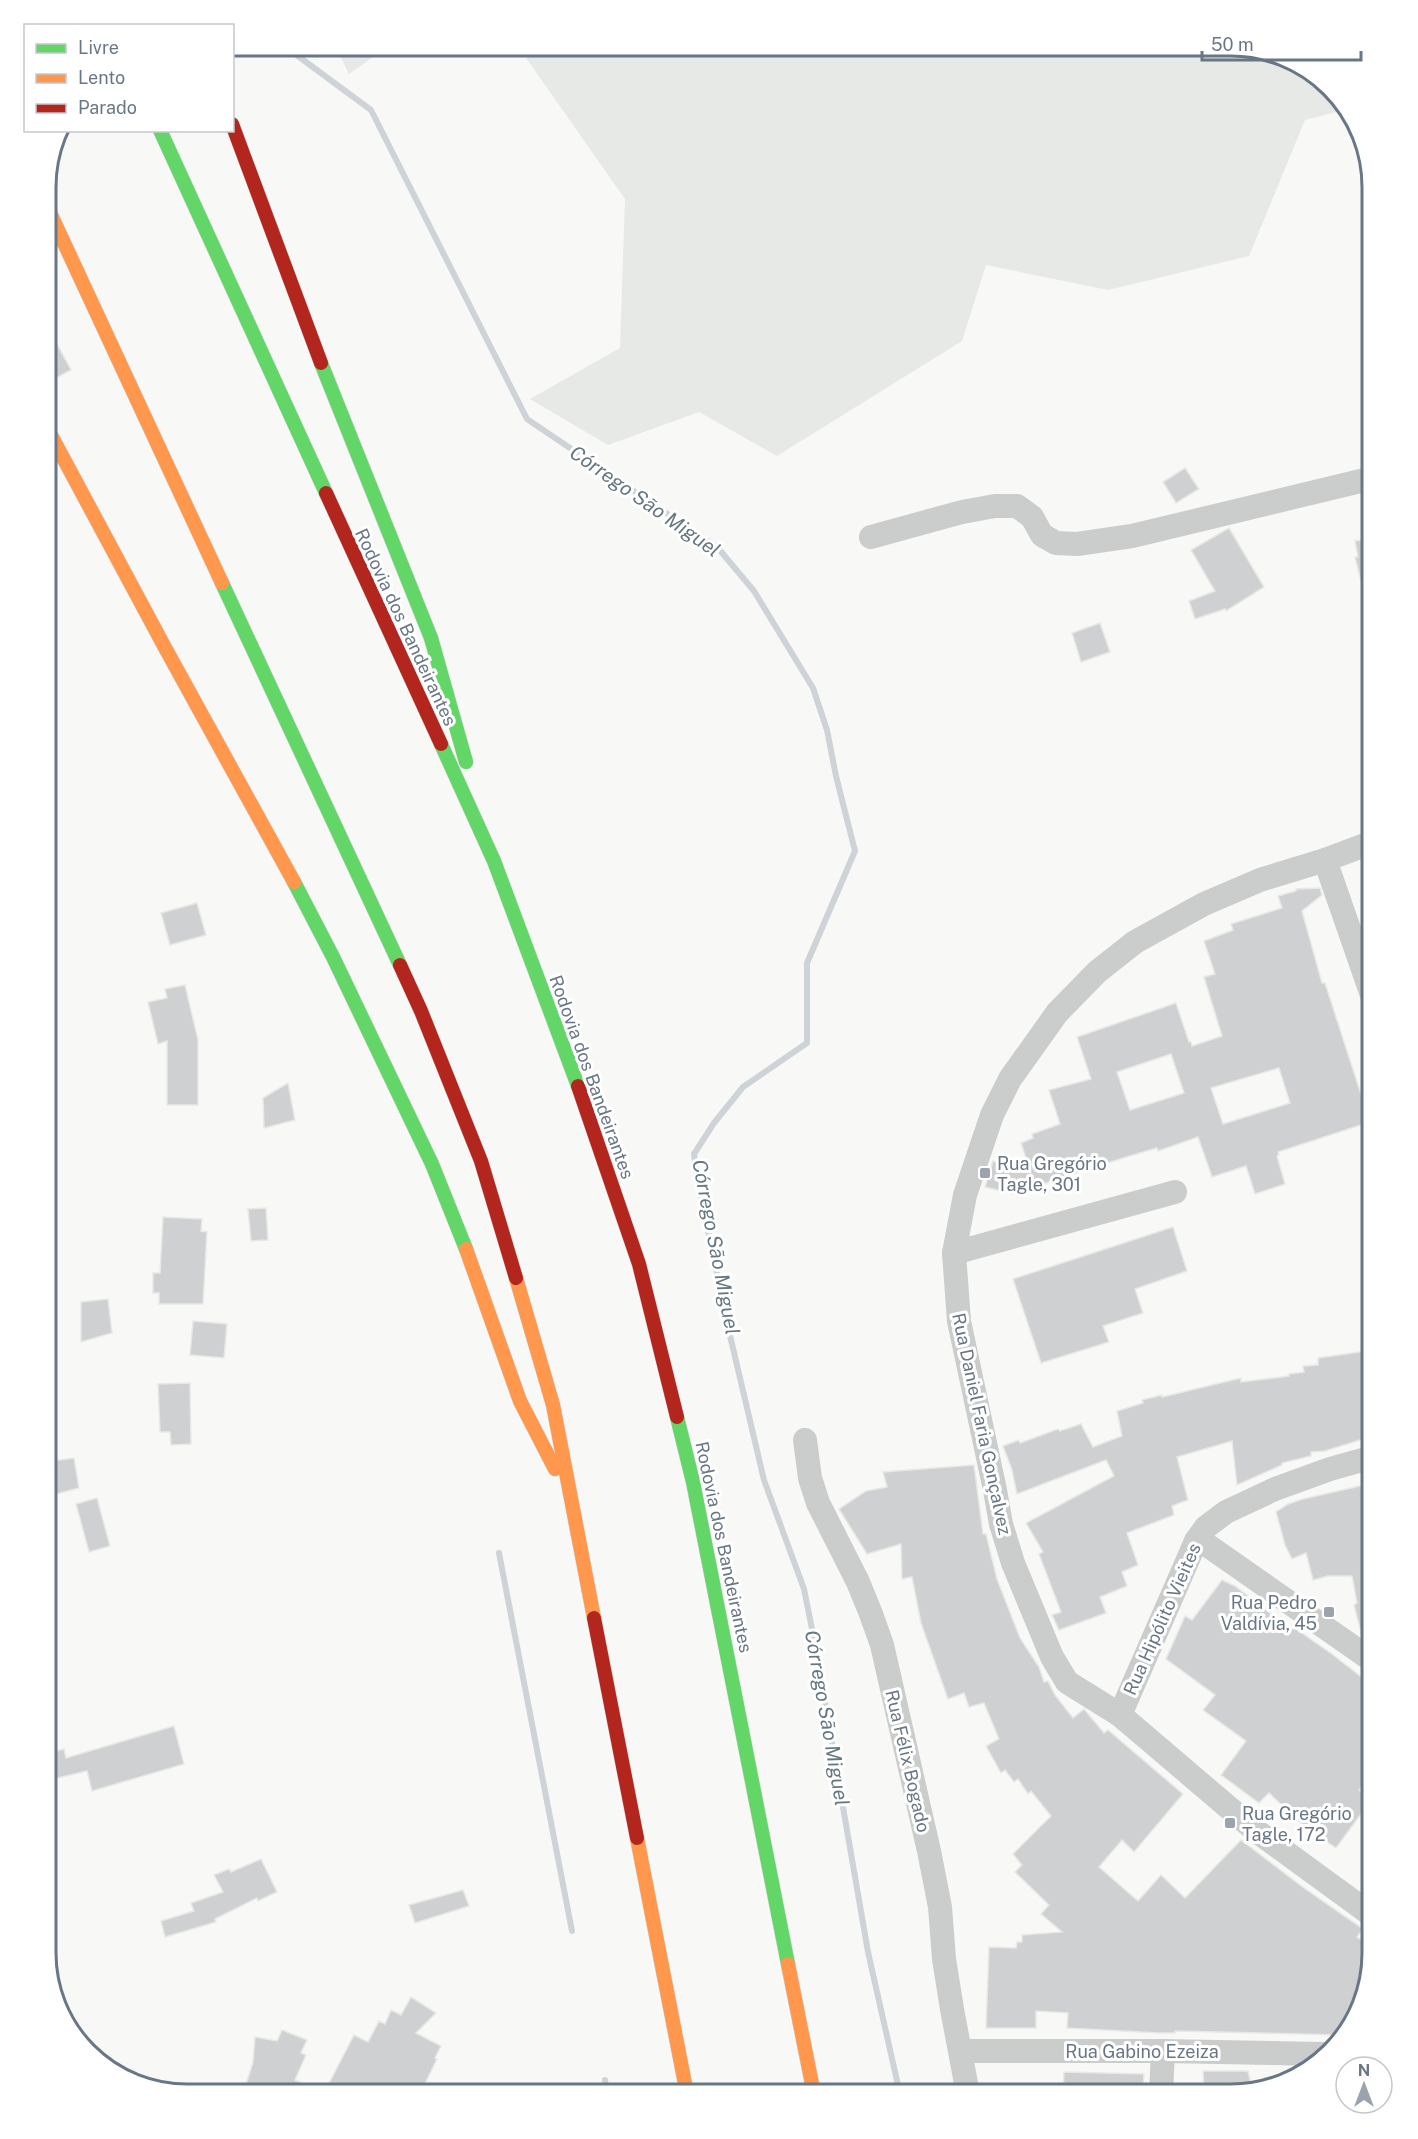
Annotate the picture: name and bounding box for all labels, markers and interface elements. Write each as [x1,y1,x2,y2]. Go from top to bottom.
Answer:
legend [24,24,234,132]
scale bar [1202,24,1361,62]
text: 50 m [1211,34,1254,55]
text: Livre [78,37,119,58]
text: Lento [78,67,125,88]
text: Parado [78,97,137,118]
water label: Córrego São Miguel [565,440,725,562]
street label: Rodovia dos Bandeirantes [351,525,461,729]
street label: Rodovia dos Bandeirantes [545,972,639,1182]
place label: Rua Gregório Tagle, 301 [997,1153,1107,1195]
water label: Córrego São Miguel [687,1157,745,1337]
marker: Rua Gregório Tagle, 301 [978,1166,992,1180]
street label: Rua Daniel Faria Gonçalvez [948,1311,1016,1537]
street label: Rodovia dos Bandeirantes [691,1440,757,1654]
street label: Rua Hipólito Vieites [1119,1540,1205,1698]
place label: Rua Pedro Valdívia, 45 [1221,1592,1317,1634]
marker: Rua Pedro Valdívia, 45 [1322,1605,1336,1619]
water label: Córrego São Miguel [800,1628,854,1808]
street label: Rua Félix Bogado [881,1688,935,1834]
place label: Rua Gregório Tagle, 172 [1242,1803,1352,1845]
marker: Rua Gregório Tagle, 172 [1223,1816,1237,1830]
street label: Rua Gabino Ezeiza [1065,2041,1219,2062]
north arrow [1334,2055,1394,2115]
text: N [1358,2061,1370,2080]

